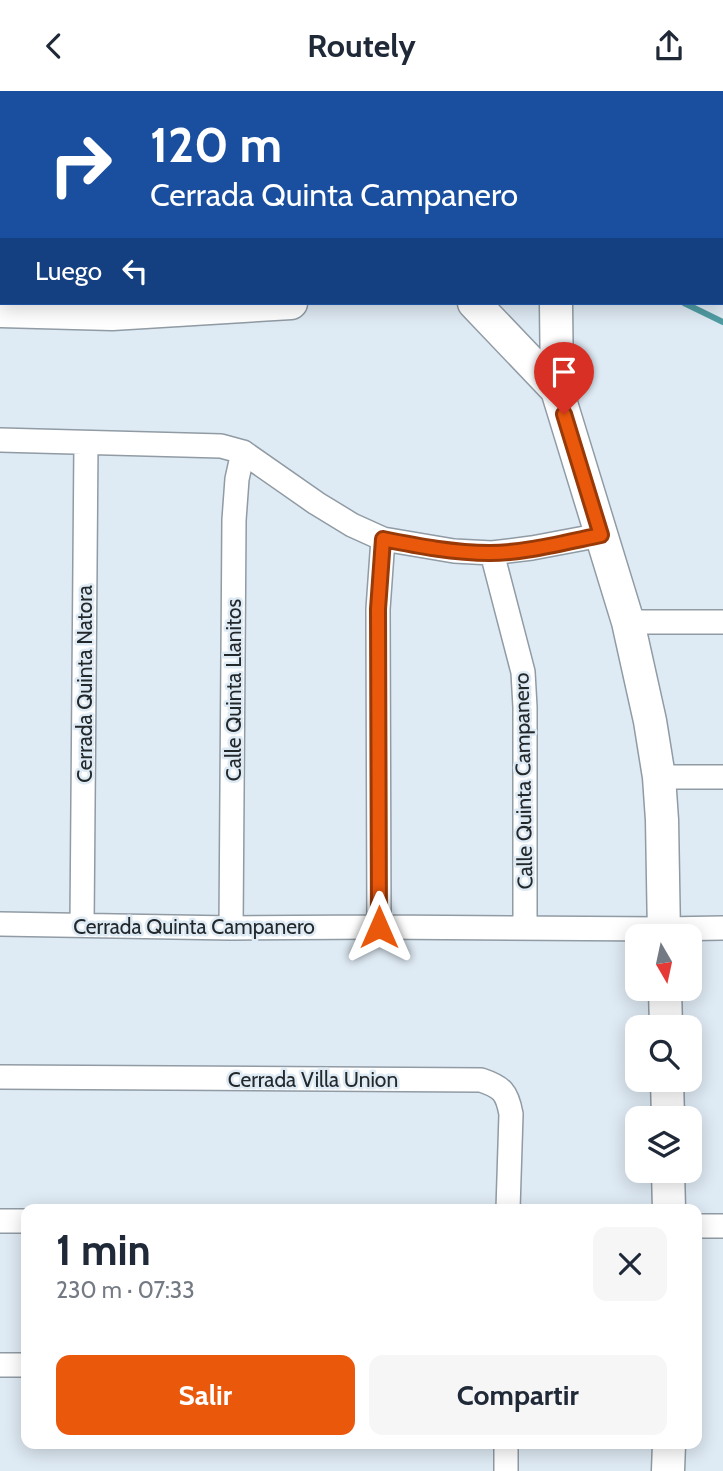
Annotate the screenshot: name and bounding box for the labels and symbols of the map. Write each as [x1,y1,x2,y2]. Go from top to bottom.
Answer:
pin [534,342,594,414]
street label: Cerrada Quinta Natora [72,585,97,783]
street label: Calle Quinta Llanitos [221,599,246,781]
street label: Calle Quinta Campanero [509,672,537,890]
position arrow [342,890,416,964]
street label: Cerrada Quinta Campanero [73,914,315,939]
north arrow [625,924,702,1001]
street label: Cerrada Villa Union [228,1067,398,1092]

